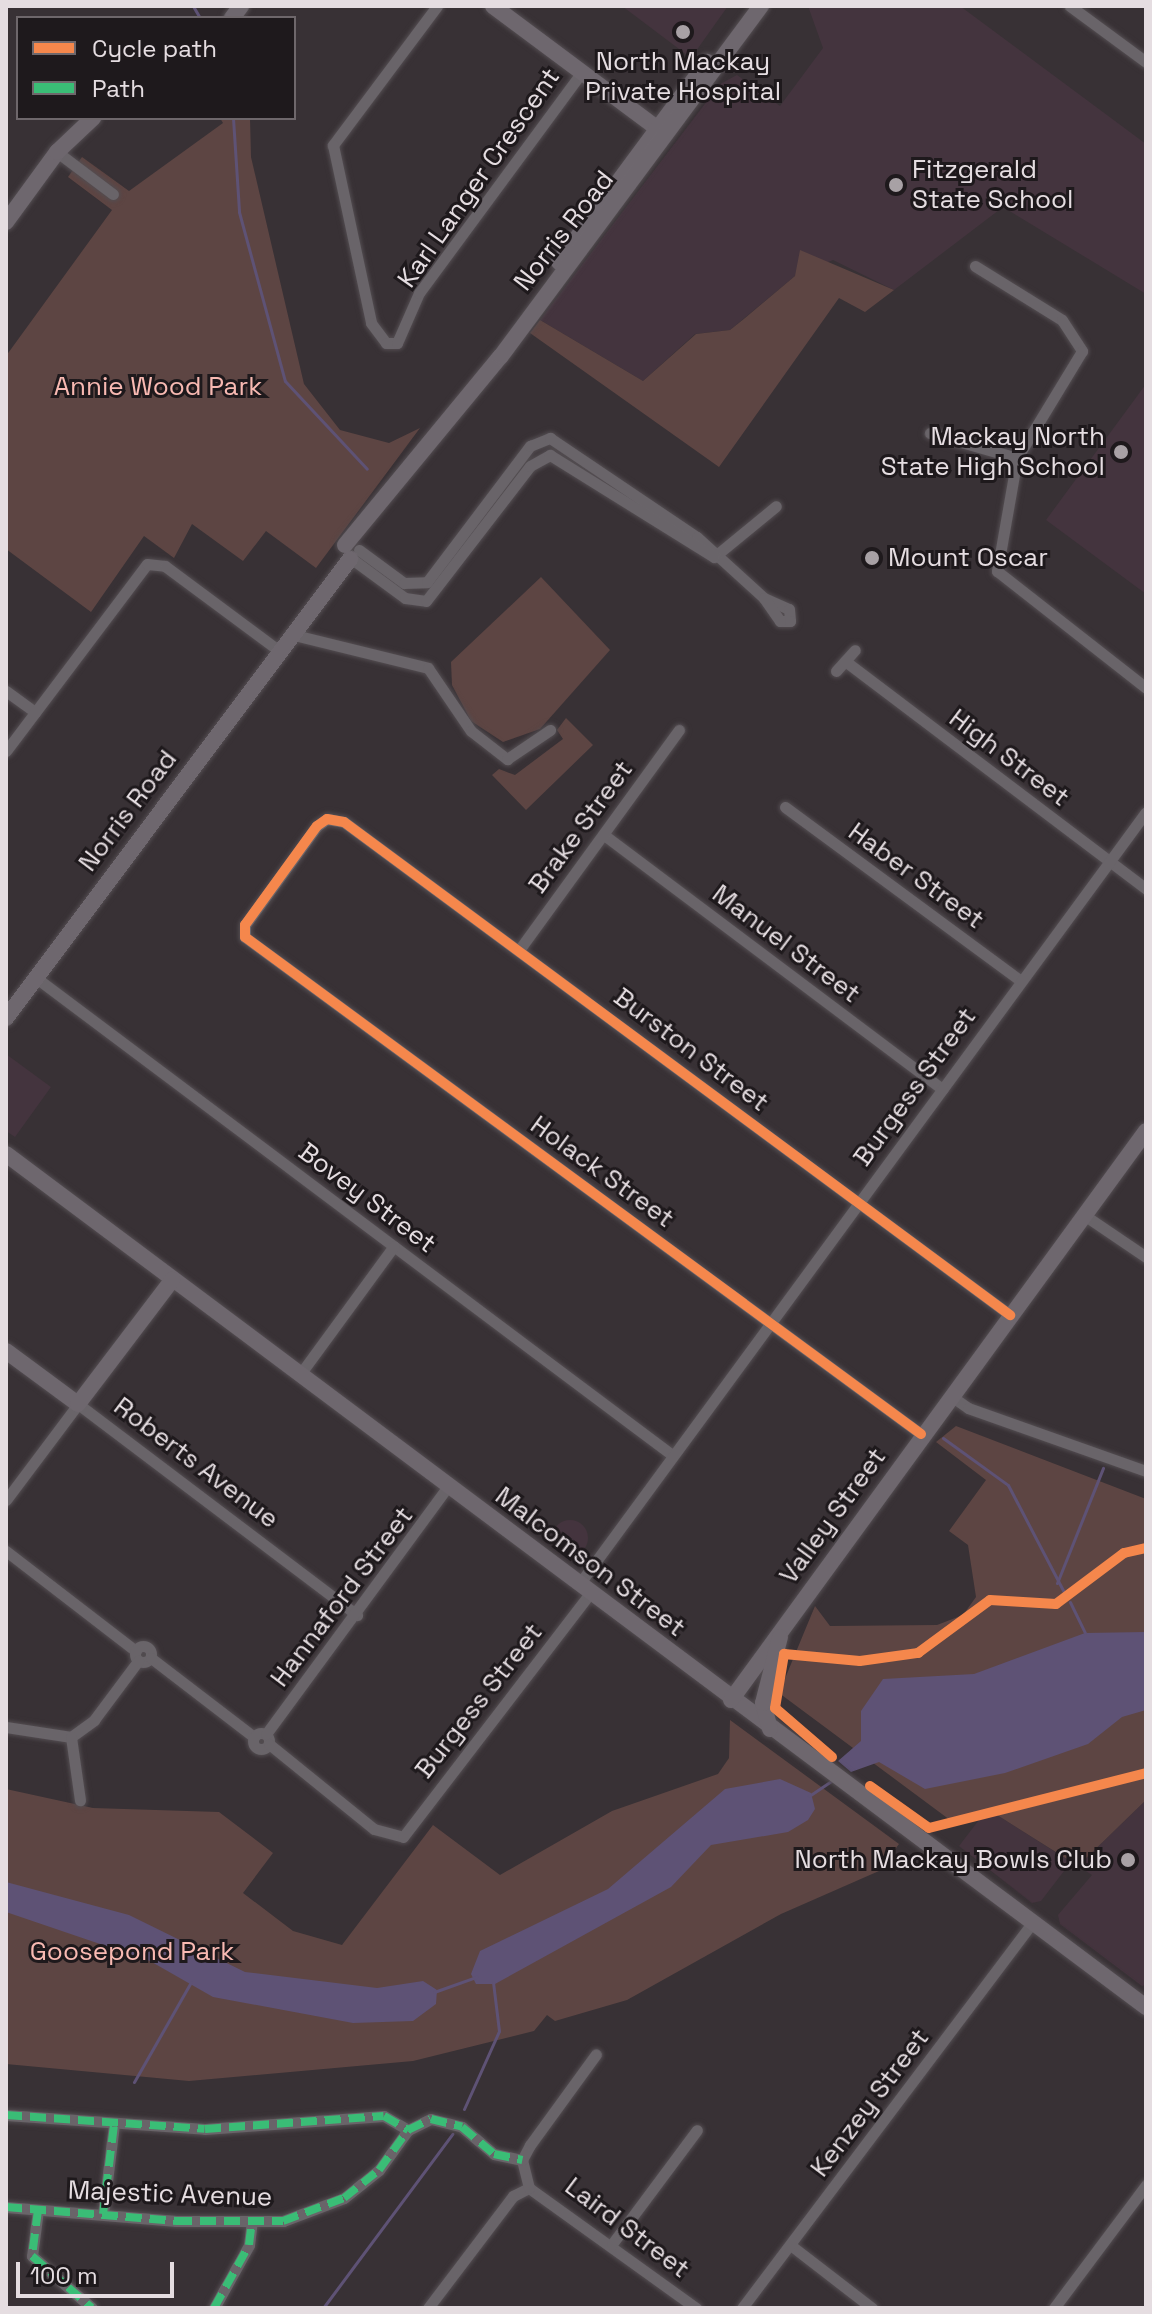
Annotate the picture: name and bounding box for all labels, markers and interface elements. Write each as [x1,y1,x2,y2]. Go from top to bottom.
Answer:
legend [16,16,296,120]
marker: North Mackay Private Hospital [672,21,694,43]
text: Cycle path [92,33,217,64]
place label: North Mackay Private Hospital [585,46,781,108]
street label: Karl Langer Crescent [391,62,567,294]
text: Path [92,73,145,104]
place label: Fitzgerald State School [912,154,1073,216]
street label: Norris Road [508,165,620,297]
marker: Fitzgerald State School [887,176,905,194]
park label: Annie Wood Park [54,371,262,403]
place label: Mackay North State High School [881,421,1105,482]
marker: Mackay North State High School [1112,443,1130,461]
place label: Mount Oscar [888,542,1048,574]
marker: Mount Oscar [863,549,881,567]
street label: High Street [943,703,1075,813]
street label: Norris Road [72,744,184,878]
street label: Brake Street [522,755,640,899]
street label: Haber Street [842,816,990,936]
street label: Manuel Street [706,878,866,1010]
street label: Burston Street [607,982,775,1118]
street label: Burgess Street [847,1002,983,1172]
street label: Holack Street [524,1109,680,1235]
street label: Bovey Street [292,1136,442,1260]
street label: Roberts Avenue [107,1391,285,1535]
street label: Valley Street [773,1442,893,1590]
street label: Malcomson Street [489,1480,691,1644]
street label: Hannaford Street [264,1501,420,1693]
street label: Burgess Street [409,1617,549,1785]
place label: North Mackay Bowls Club [794,1844,1112,1876]
marker: North Mackay Bowls Club [1119,1851,1137,1869]
park label: Goosepond Park [30,1936,234,1968]
street label: Kenzey Street [804,2023,936,2183]
street label: Laird Street [559,2171,695,2285]
street label: Majestic Avenue [67,2175,273,2213]
scale bar [20,2246,178,2296]
text: 100 m [30,2260,98,2291]

